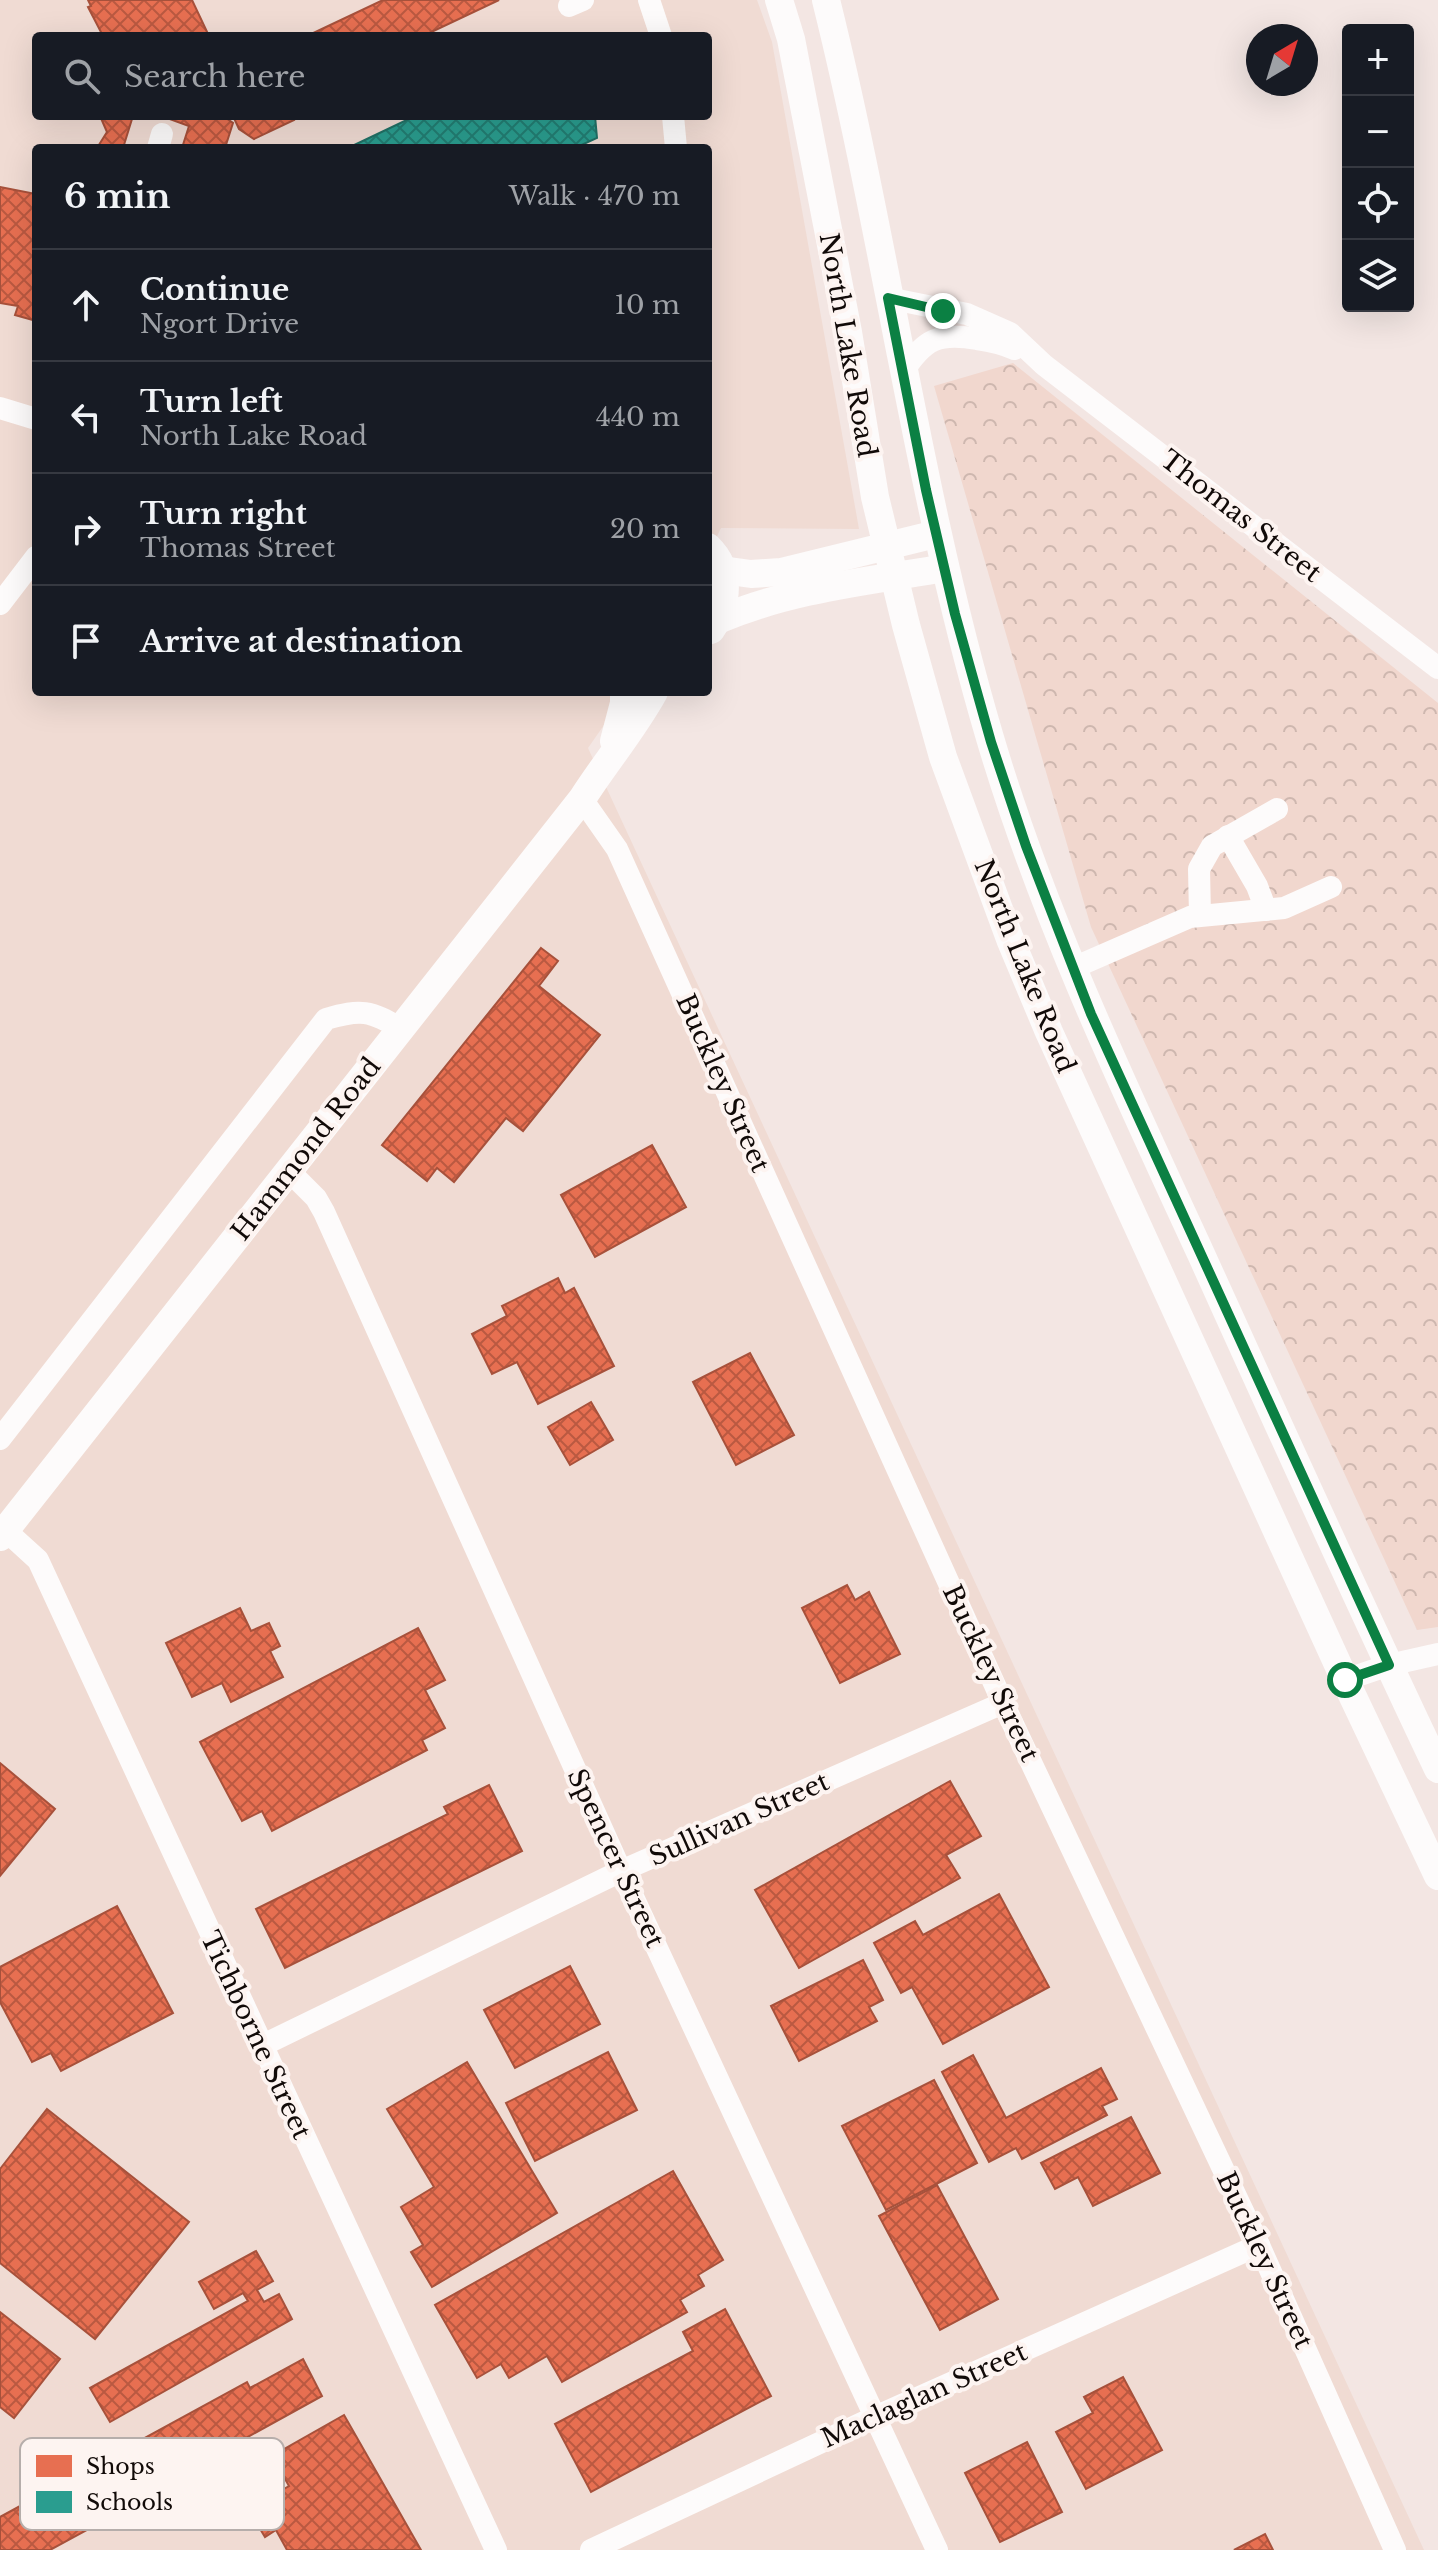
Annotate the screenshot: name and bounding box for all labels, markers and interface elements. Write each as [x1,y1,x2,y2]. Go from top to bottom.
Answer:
north arrow [1246,24,1318,96]
map controls [1342,24,1414,312]
button: + [1342,24,1414,96]
search box [32,32,712,120]
icon: search [60,54,104,98]
text: Search here [124,58,305,95]
button: − [1342,96,1414,168]
button: locate [1342,168,1414,240]
text: 6 min [64,175,171,217]
text: Walk · 470 m [509,180,680,212]
street label: North Lake Road [813,230,883,460]
button: layers [1342,240,1414,312]
text: Continue [140,271,289,308]
icon: ahead [64,283,108,327]
text: 10 m [614,289,680,321]
route end [925,293,961,329]
text: Ngort Drive [140,308,299,340]
text: Turn left [140,383,283,420]
icon: left [64,395,108,439]
text: 440 m [596,401,680,433]
text: North Lake Road [140,420,367,452]
street label: Thomas Street [1154,443,1328,589]
text: Turn right [140,495,307,532]
icon: right [64,507,108,551]
text: 20 m [610,513,680,545]
text: Thomas Street [140,532,336,564]
icon: arrive [64,619,108,663]
text: Arrive at destination [140,623,463,660]
street label: North Lake Road [968,855,1082,1077]
street label: Buckley Street [669,989,777,1177]
street label: Hammond Road [225,1051,387,1247]
street label: Buckley Street [936,1579,1046,1767]
route start [1327,1662,1363,1698]
street label: Spencer Street [561,1764,671,1953]
street label: Sullivan Street [644,1765,834,1873]
street label: Tichborne Street [194,1926,318,2144]
street label: Buckley Street [1210,2166,1320,2354]
street label: Maclaglan Street [816,2335,1032,2455]
legend [20,2438,284,2530]
text: Shops [86,2453,155,2480]
text: Schools [86,2489,173,2516]

